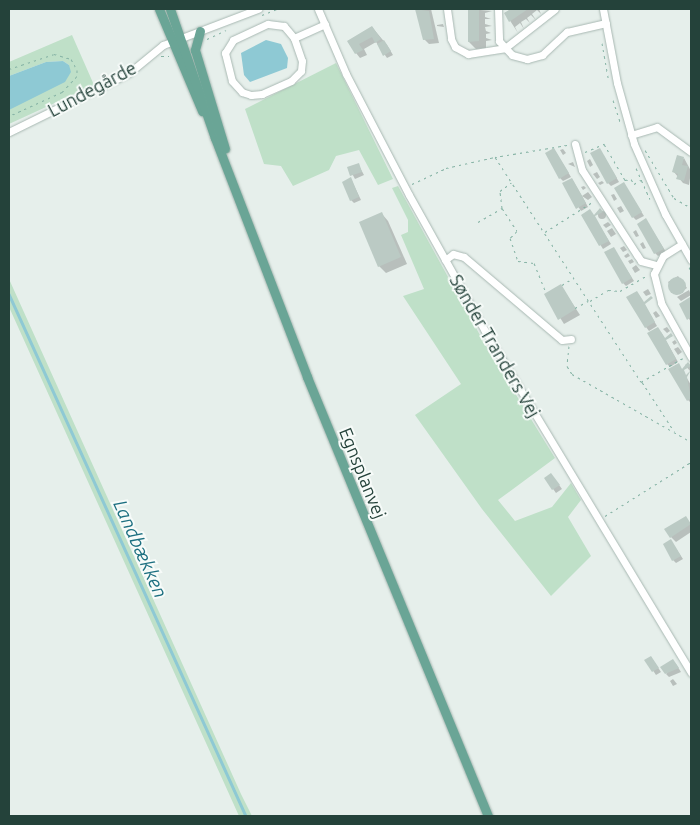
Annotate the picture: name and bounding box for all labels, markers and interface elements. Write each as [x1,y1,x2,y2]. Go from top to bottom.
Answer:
street label: Lundegårde [44,57,140,121]
street label: Sønder Tranders Vej [445,271,545,421]
street label: Egnsplanvej [335,424,391,522]
water label: Landbækken [108,496,172,602]

